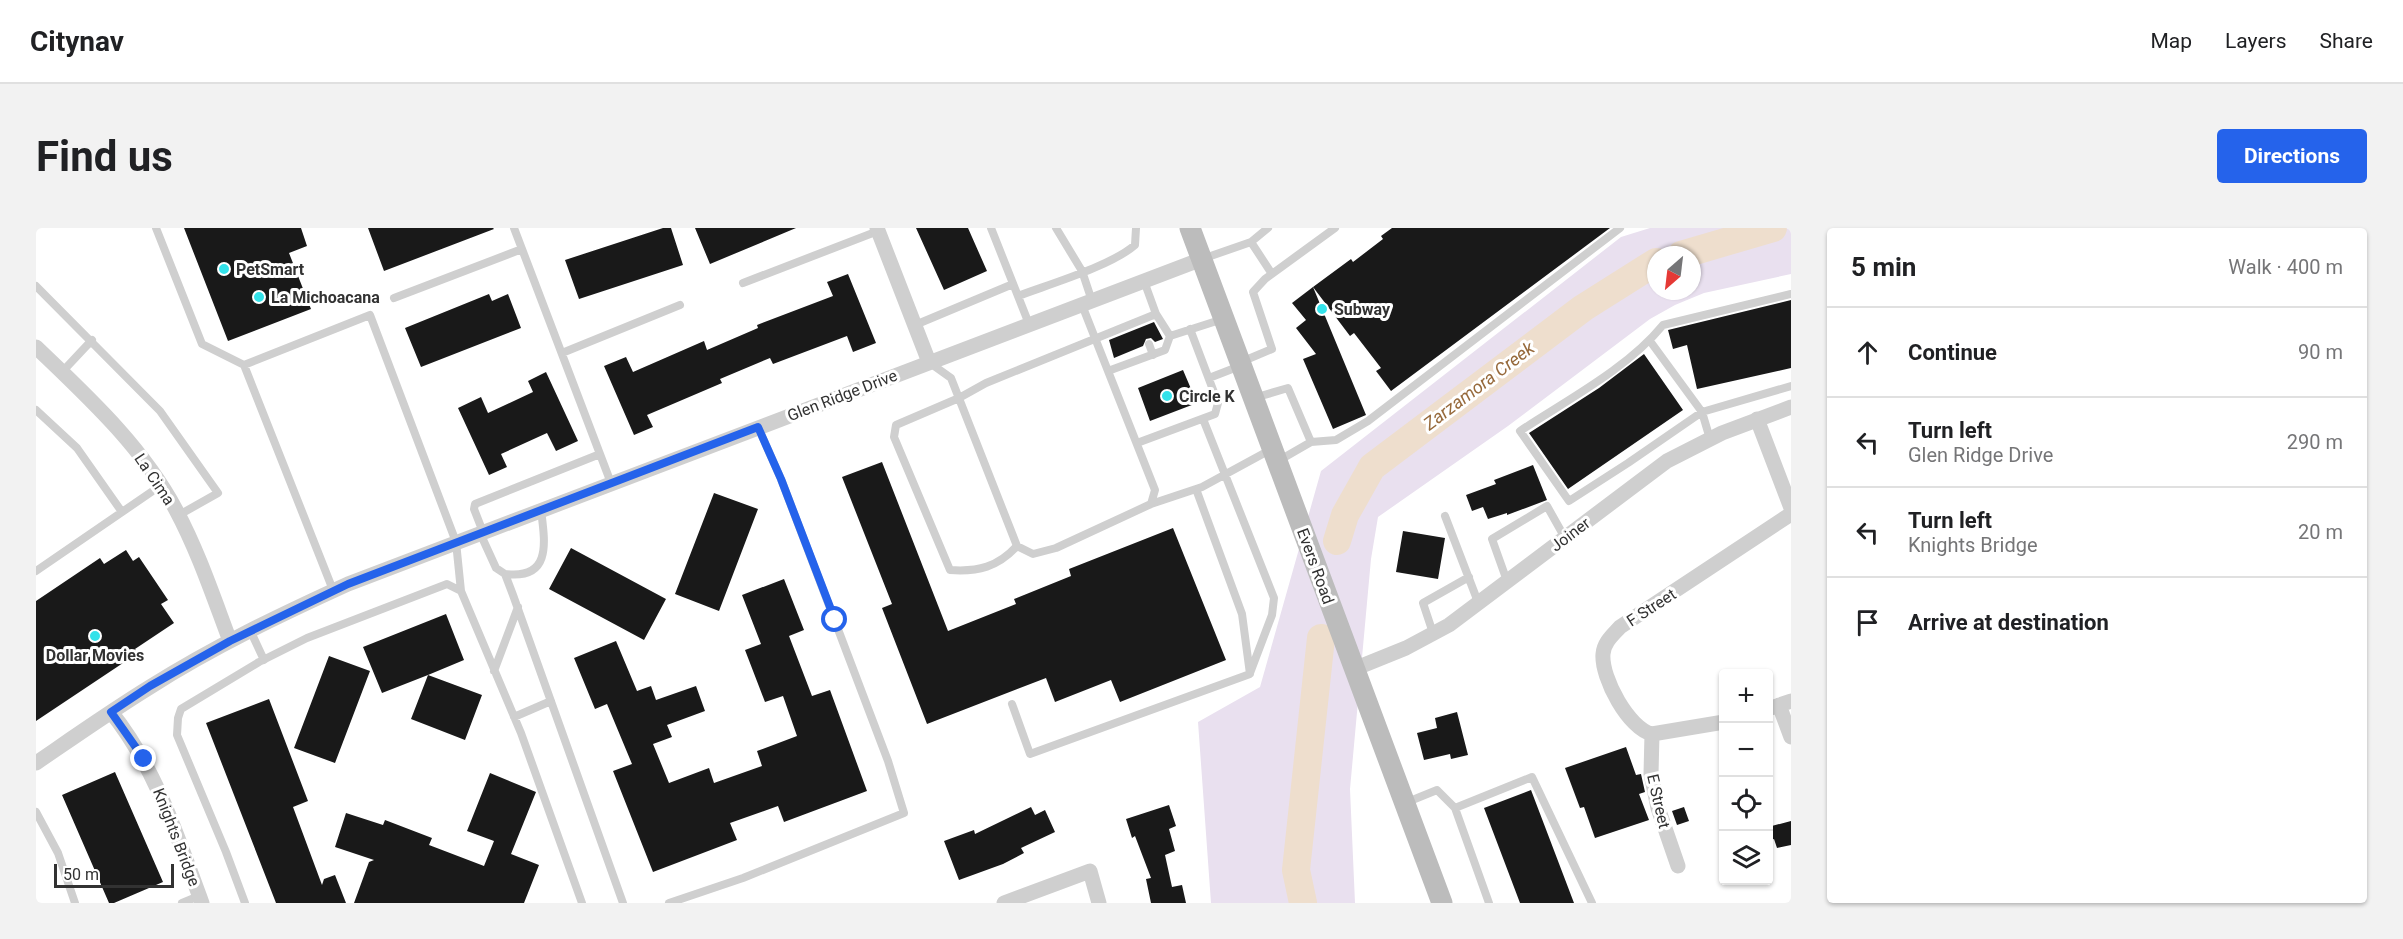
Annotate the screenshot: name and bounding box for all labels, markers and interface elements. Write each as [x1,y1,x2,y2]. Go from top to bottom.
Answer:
text: Citynav [30,25,124,58]
text: Map [2150,29,2192,53]
text: Layers [2225,29,2286,53]
text: Share [2319,29,2373,53]
button: Directions [2217,129,2367,183]
text: Find us [36,132,173,181]
north arrow [1647,246,1701,300]
text: 5 min [1851,252,1916,282]
text: Walk · 400 m [2228,255,2343,279]
place label: PetSmart [236,260,305,279]
marker: PetSmart [217,262,231,276]
place label: La Michoacana [271,288,380,307]
marker: La Michoacana [252,290,266,304]
place label: Subway [1334,300,1391,319]
marker: Subway [1315,302,1329,316]
water label: Zarzamora Creek [1418,336,1539,435]
icon: ahead [1851,336,1884,369]
text: Continue [1908,340,1997,365]
text: 90 m [2298,340,2343,364]
street label: Glen Ridge Drive [785,366,900,425]
place label: Circle K [1179,387,1236,406]
marker: Circle K [1160,389,1174,403]
text: Turn left [1908,418,1992,443]
icon: left [1851,426,1884,459]
text: 290 m [2287,430,2343,454]
text: Glen Ridge Drive [1908,443,2053,467]
street label: La Cima [130,450,179,509]
text: Turn left [1908,508,1992,533]
street label: Joiner [1547,513,1594,555]
icon: left [1851,516,1884,549]
text: 20 m [2298,520,2343,544]
street label: Evers Road [1293,526,1338,607]
text: Knights Bridge [1908,533,2038,557]
street label: F Street [1623,584,1680,630]
route start [821,606,847,632]
icon: arrive [1851,606,1884,639]
text: Arrive at destination [1908,610,2109,635]
marker: Dollar Movies [88,629,102,643]
place label: Dollar Movies [46,646,144,665]
map controls [1719,669,1773,885]
button: + [1719,669,1773,723]
button: − [1719,723,1773,777]
route end [130,745,156,771]
street label: E Street [1643,772,1674,830]
button: locate [1719,777,1773,831]
street label: Knights Bridge [149,785,204,889]
button: layers [1719,831,1773,885]
scale bar [54,861,174,888]
text: 50 m [63,865,99,884]

